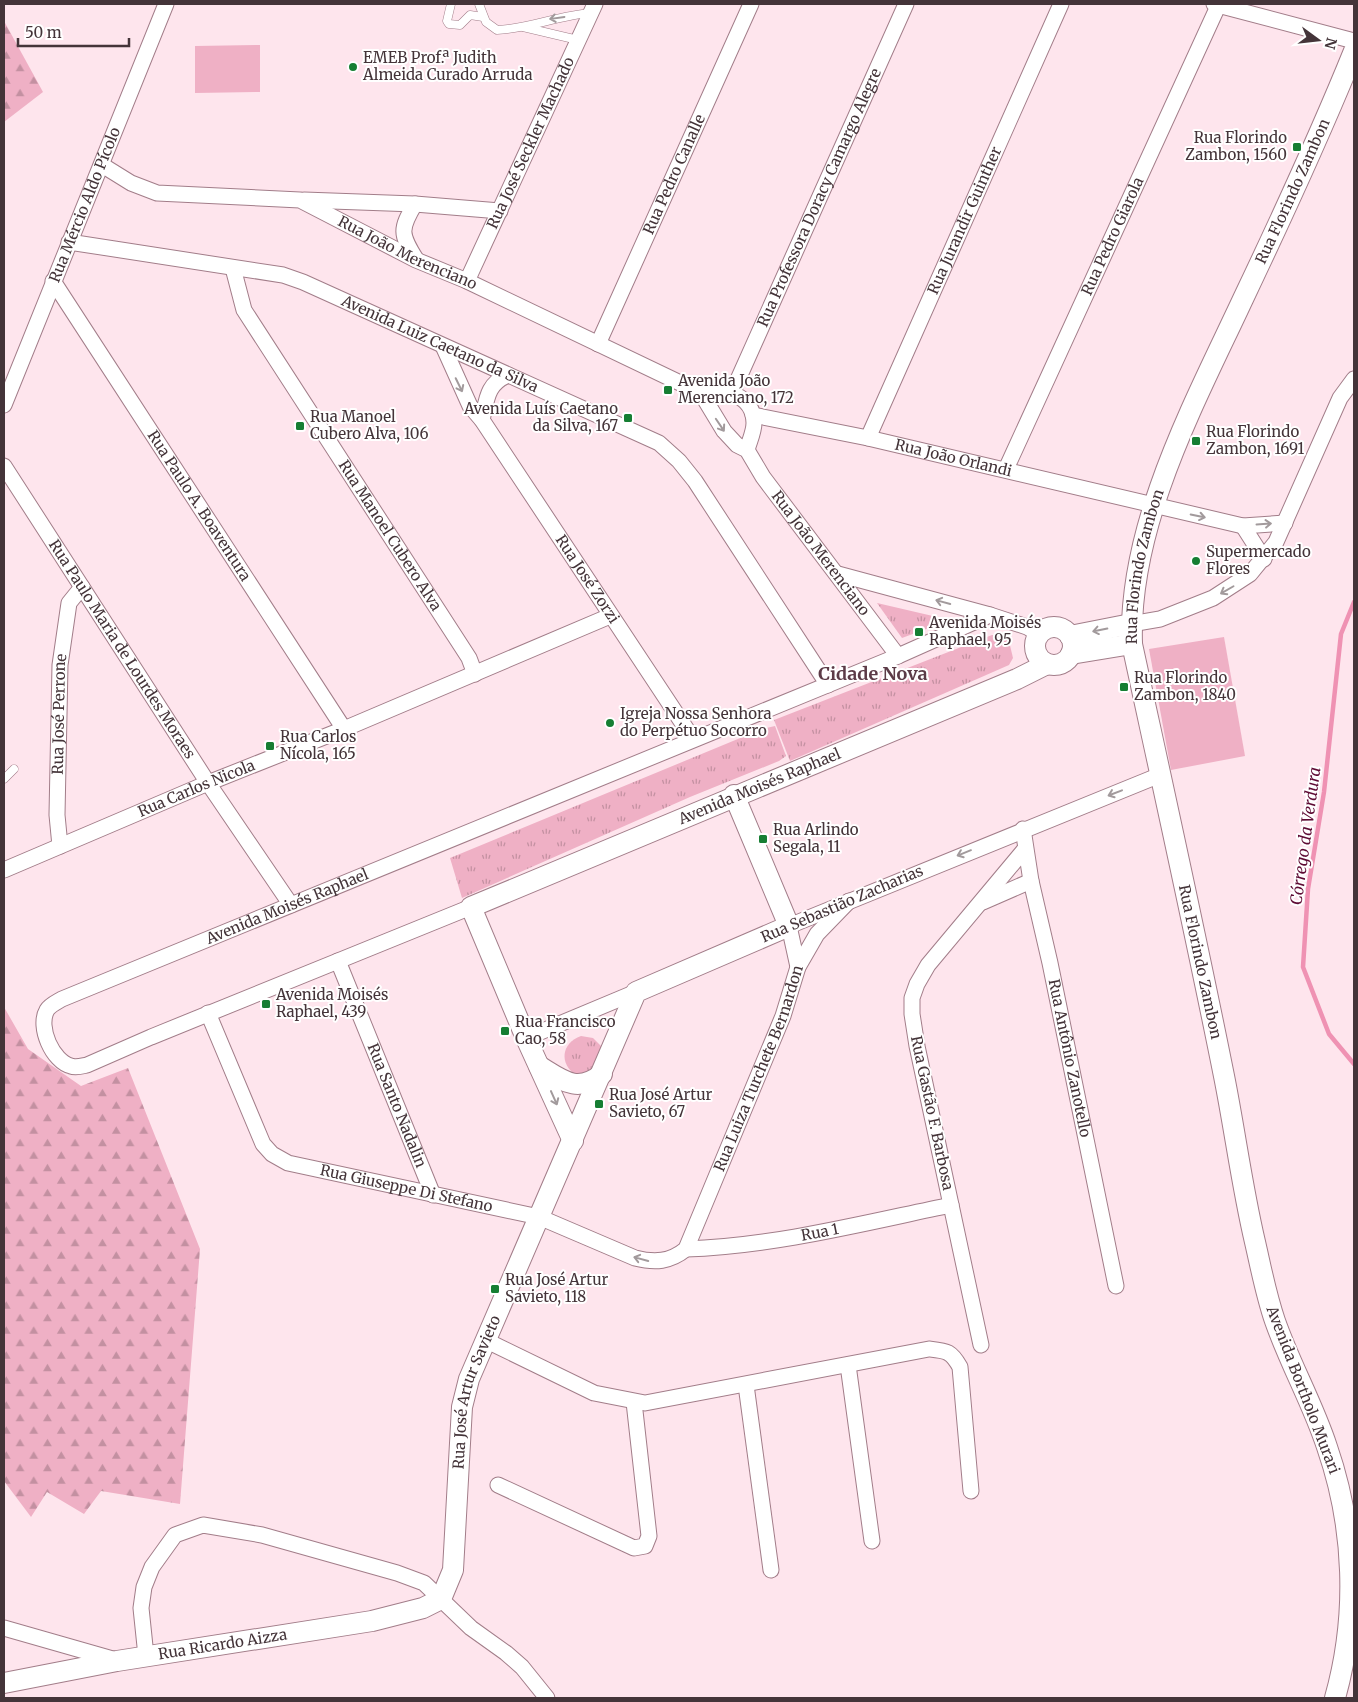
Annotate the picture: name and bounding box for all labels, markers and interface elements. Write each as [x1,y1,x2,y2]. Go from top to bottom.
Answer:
one-way arrow [549,13,565,23]
scale bar [18,15,129,47]
north arrow [1293,15,1343,65]
text: 50 m [25,23,62,42]
text: N [1320,36,1341,51]
place label: EMEB Prof.ª Judith Almeida Curado Arruda [362,48,533,84]
street label: Rua José Seckler Machado [482,54,578,232]
marker: EMEB Prof.ª Judith Almeida Curado Arruda [347,61,359,73]
street label: Rua Professora Doracy Camargo Alegre [753,65,885,330]
street label: Rua Pedro Canalle [639,111,709,237]
street label: Rua Florindo Zambon [1251,115,1334,267]
street label: Rua Mércio Aldo Pícolo [45,124,124,285]
place label: Rua Florindo Zambon, 1560 [1185,128,1287,164]
marker: Rua Florindo Zambon, 1560 [1291,141,1303,153]
street label: Rua Jurandir Guinther [923,143,1005,297]
street label: Rua Pedro Giarola [1077,174,1147,298]
street label: Rua João Merenciano [335,211,480,293]
street label: Avenida Luiz Caetano da Silva [338,290,541,396]
place label: Avenida João Merenciano, 172 [677,371,794,407]
one-way arrow [455,377,464,392]
marker: Avenida João Merenciano, 172 [662,384,674,396]
place label: Avenida Luís Caetano da Silva, 167 [463,399,618,435]
place label: Rua Manoel Cubero Alva, 106 [310,407,429,443]
marker: Avenida Luís Caetano da Silva, 167 [622,412,634,424]
one-way arrow [715,417,725,431]
marker: Rua Manoel Cubero Alva, 106 [294,420,306,432]
place label: Rua Florindo Zambon, 1691 [1206,422,1304,458]
street label: Rua Paulo A. Boaventura [144,427,255,584]
street label: Rua João Orlandi [893,435,1014,481]
marker: Rua Florindo Zambon, 1691 [1190,435,1202,447]
street label: Rua Manoel Cubero Alva [335,456,446,614]
street label: Rua João Merenciano [768,487,874,619]
street label: Rua Florindo Zambon [1122,487,1168,644]
one-way arrow [1189,512,1205,521]
one-way arrow [1255,519,1271,528]
street label: Rua José Zorzi [552,531,624,627]
street label: Rua Paulo Maria de Lourdes Moraes [45,536,200,762]
place label: Supermercado Flores [1206,542,1311,578]
marker: Supermercado Flores [1190,555,1202,567]
one-way arrow [1219,585,1234,595]
one-way arrow [935,597,951,606]
place label: Avenida Moisés Raphael, 95 [928,613,1041,649]
one-way arrow [1093,625,1109,635]
marker: Avenida Moisés Raphael, 95 [913,626,925,638]
street label: Rua José Perrone [48,652,71,775]
district label: Cidade Nova [818,662,928,685]
place label: Rua Florindo Zambon, 1840 [1134,668,1236,704]
marker: Rua Florindo Zambon, 1840 [1118,681,1130,693]
place label: Igreja Nossa Senhora do Perpétuo Socorro [620,704,772,740]
marker: Igreja Nossa Senhora do Perpétuo Socorro [604,717,616,729]
place label: Rua Carlos Nícola, 165 [280,727,356,763]
marker: Rua Carlos Nícola, 165 [264,740,276,752]
street label: Avenida Moisés Raphael [675,744,844,829]
street label: Rua Carlos Nicola [135,755,258,821]
water label: Córrego da Verdura [1285,766,1325,906]
one-way arrow [1108,789,1123,799]
place label: Rua Arlindo Segala, 11 [773,820,859,856]
marker: Rua Arlindo Segala, 11 [757,833,769,845]
one-way arrow [957,849,972,858]
street label: Rua Sebastião Zacharias [758,861,926,946]
street label: Avenida Moisés Raphael [202,864,371,948]
street label: Rua Florindo Zambon [1175,883,1226,1041]
street label: Rua Luiza Turchete Bernardon [709,963,807,1174]
street label: Rua Antônio Zanotello [1045,977,1095,1139]
place label: Avenida Moisés Raphael, 439 [275,985,388,1021]
marker: Avenida Moisés Raphael, 439 [260,998,272,1010]
place label: Rua Francisco Cao, 58 [515,1012,616,1048]
marker: Rua Francisco Cao, 58 [499,1025,511,1037]
street label: Rua Gastão F. Barbosa [907,1034,958,1192]
street label: Rua Santo Nadalin [363,1040,431,1170]
place label: Rua José Artur Savieto, 67 [609,1085,712,1121]
one-way arrow [549,1090,559,1105]
marker: Rua José Artur Savieto, 67 [593,1098,605,1110]
street label: Rua Giuseppe Di Stefano [318,1160,495,1216]
street label: Rua 1 [799,1219,841,1245]
one-way arrow [634,1254,650,1264]
place label: Rua José Artur Savieto, 118 [505,1270,608,1306]
marker: Rua José Artur Savieto, 118 [489,1283,501,1295]
street label: Avenida Bortholo Murari [1262,1302,1344,1477]
street label: Rua José Artur Savieto [449,1312,504,1470]
street label: Rua Ricardo Aizza [157,1624,288,1663]

